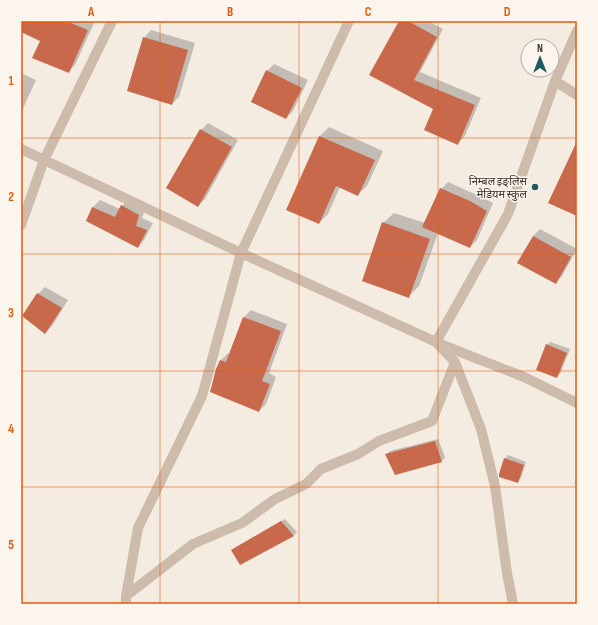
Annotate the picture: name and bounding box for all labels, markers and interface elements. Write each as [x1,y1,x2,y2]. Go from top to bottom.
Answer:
text: A [87,4,95,20]
text: B [227,4,233,20]
text: C [365,4,372,20]
text: D [504,4,511,20]
north arrow [520,38,560,78]
text: N [537,42,543,55]
text: 1 [8,73,14,89]
place label: निम्बल इङ्लिस मेडियम स्कुल [469,175,528,201]
marker: निम्बल इङ्लिस मेडियम स्कुल [530,182,540,192]
text: 2 [8,189,14,205]
text: 3 [8,305,14,321]
text: 4 [8,421,14,437]
text: 5 [8,537,14,553]

